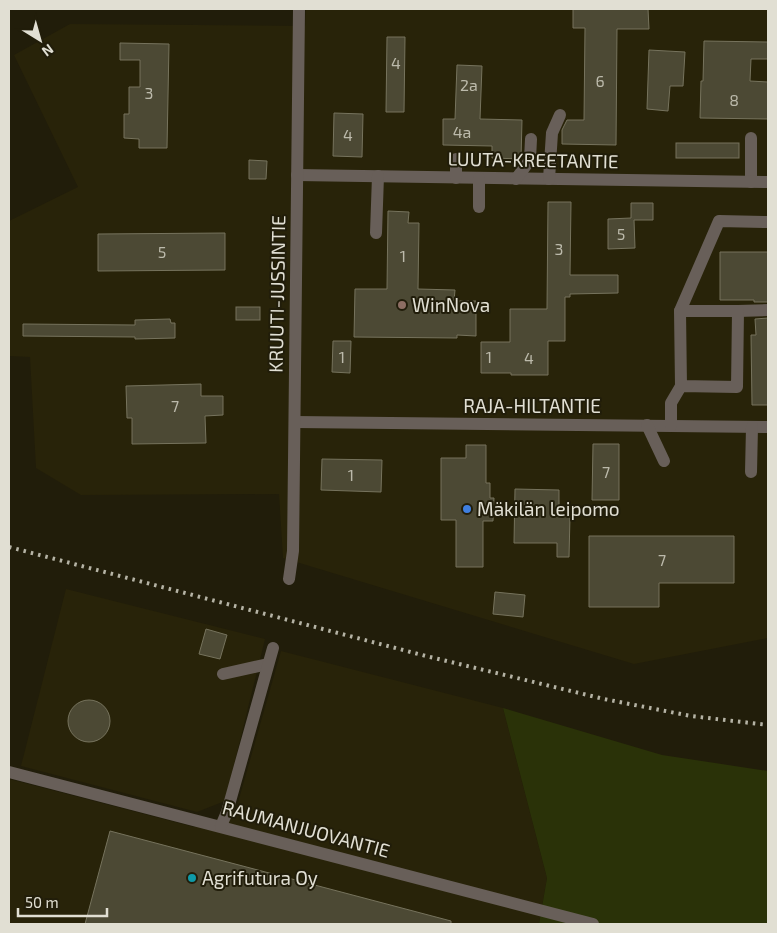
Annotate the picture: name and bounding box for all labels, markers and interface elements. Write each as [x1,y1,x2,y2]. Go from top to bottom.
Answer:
north arrow [15,15,65,65]
text: N [39,41,57,61]
house number: 4 [391,53,401,72]
house number: 6 [595,71,605,90]
house number: 2a [460,75,478,94]
house number: 3 [145,83,153,102]
house number: 8 [729,90,739,109]
house number: 4a [453,122,471,141]
house number: 4 [343,125,353,144]
street label: LUUTA-KREETANTIE [447,147,619,172]
street label: KRUUTI-JUSSINTIE [264,215,289,373]
house number: 5 [617,224,625,243]
house number: 3 [555,239,563,258]
house number: 5 [158,242,166,261]
house number: 1 [400,246,406,265]
place label: WinNova [412,293,490,316]
marker: WinNova [396,299,408,311]
house number: 1 [339,347,345,366]
house number: 1 [486,347,492,366]
house number: 4 [524,348,534,367]
street label: RAJA-HILTANTIE [463,394,601,417]
house number: 7 [171,396,179,415]
house number: 7 [602,462,610,481]
house number: 1 [348,465,354,484]
place label: Mäkilän leipomo [477,497,620,520]
marker: Mäkilän leipomo [461,503,473,515]
house number: 7 [658,550,666,569]
street label: RAUMANJUOVANTIE [220,795,392,862]
place label: Agrifutura Oy [202,866,318,889]
marker: Agrifutura Oy [186,872,198,884]
scale bar [18,886,106,918]
text: 50 m [25,893,59,911]

